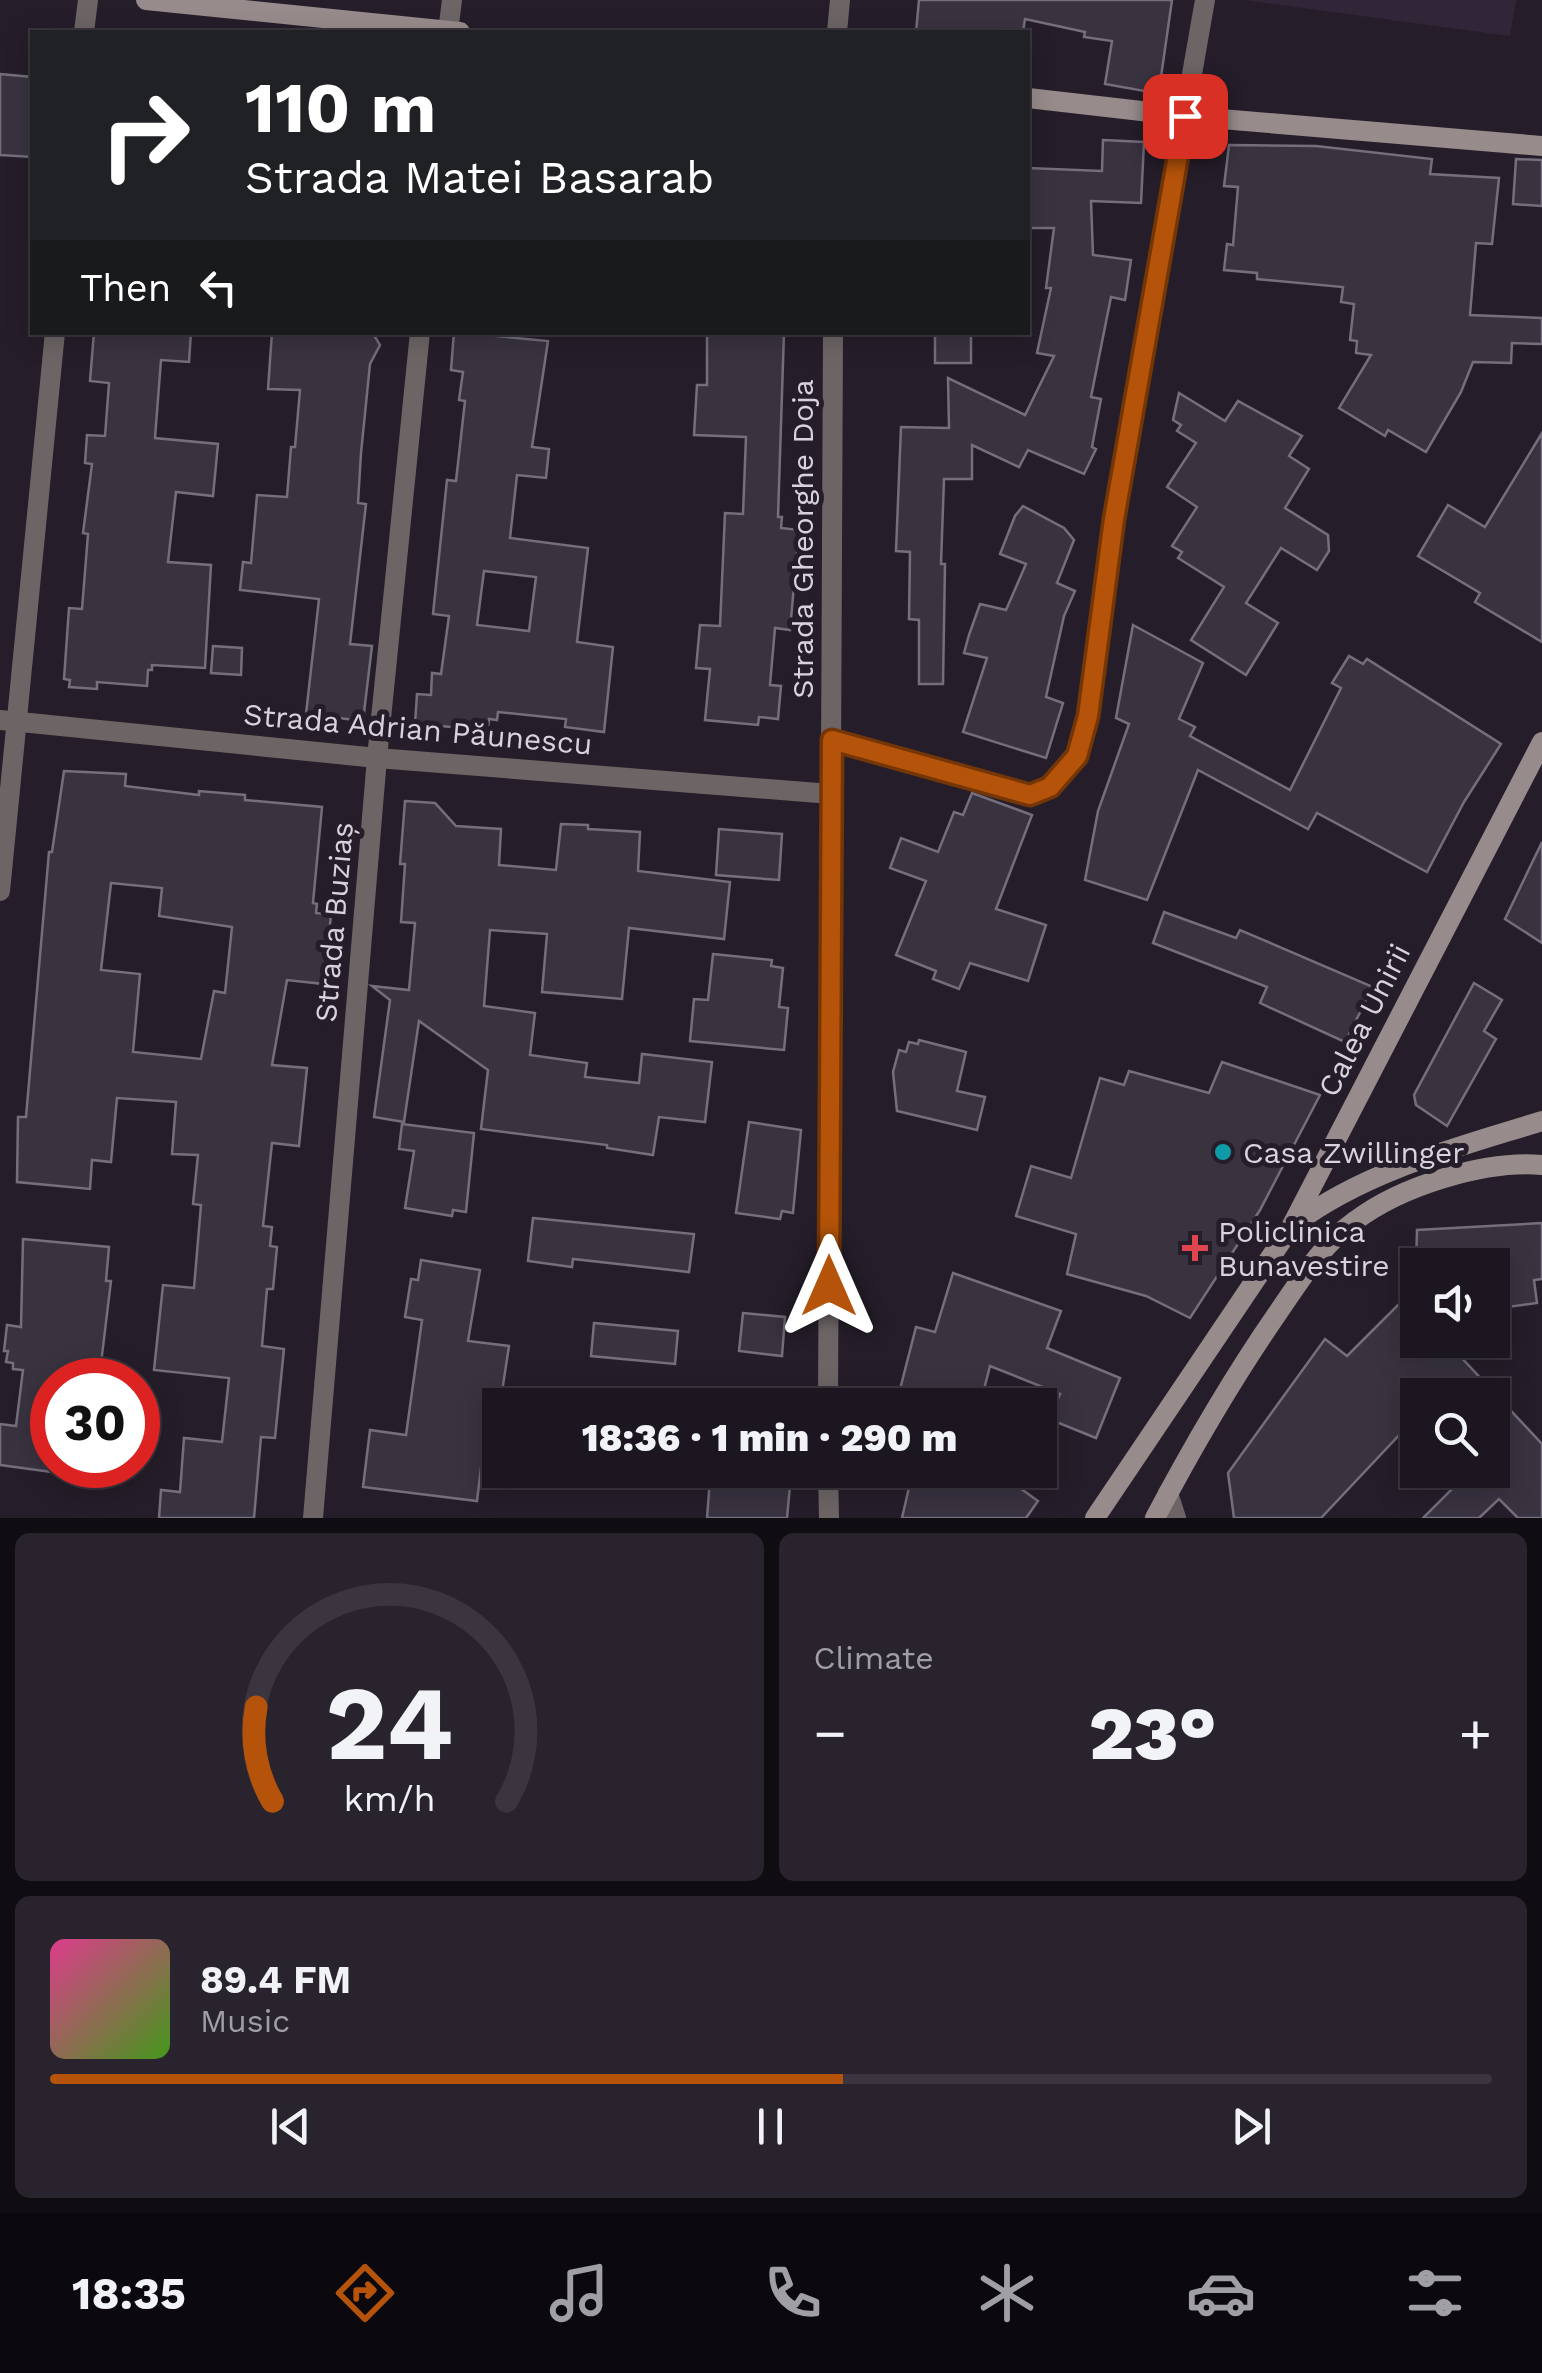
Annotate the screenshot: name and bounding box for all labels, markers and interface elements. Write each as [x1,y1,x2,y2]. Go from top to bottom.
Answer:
text: 110 m [245,67,436,149]
icon: right [80,70,210,200]
pin [1143,74,1228,159]
icon: arrive [1158,89,1213,144]
text: Strada Matei Basarab [245,151,714,204]
icon: left [191,260,246,315]
text: Then [80,266,171,310]
street label: Strada Gheorghe Doja [785,379,820,699]
street label: Strada Adrian Păunescu [242,696,594,762]
street label: Strada Buziaș [308,820,360,1024]
street label: Calea Unirii [1311,938,1417,1102]
place label: Casa Zwillinger [1243,1135,1465,1170]
marker: Casa Zwillinger [1212,1141,1234,1163]
place label: Policlinica Bunavestire [1218,1214,1389,1283]
position arrow [777,1234,881,1338]
marker: Policlinica Bunavestire [1182,1235,1208,1261]
map controls [1400,1248,1510,1488]
button: sound [1400,1248,1510,1358]
speed limit sign: 30 [30,1358,160,1488]
button: search [1400,1378,1510,1488]
text: 18:36 · 1 min · 290 m [582,1416,957,1460]
text: Climate [814,1639,934,1677]
text: 24 [325,1662,453,1784]
text: 23° [1089,1689,1217,1777]
text: − [814,1701,847,1765]
text: + [1459,1701,1492,1765]
text: km/h [343,1778,435,1820]
text: 89.4 FM [200,1958,351,2002]
text: Music [200,2002,290,2040]
icon: previous [263,2099,318,2154]
icon: pause [743,2099,798,2154]
icon: next [1224,2099,1279,2154]
icon: directions [330,2258,400,2328]
icon: music [544,2258,614,2328]
icon: phone [758,2258,828,2328]
icon: climate [972,2258,1042,2328]
icon: car [1186,2258,1256,2328]
icon: filters [1400,2258,1470,2328]
text: 18:35 [72,2267,186,2320]

